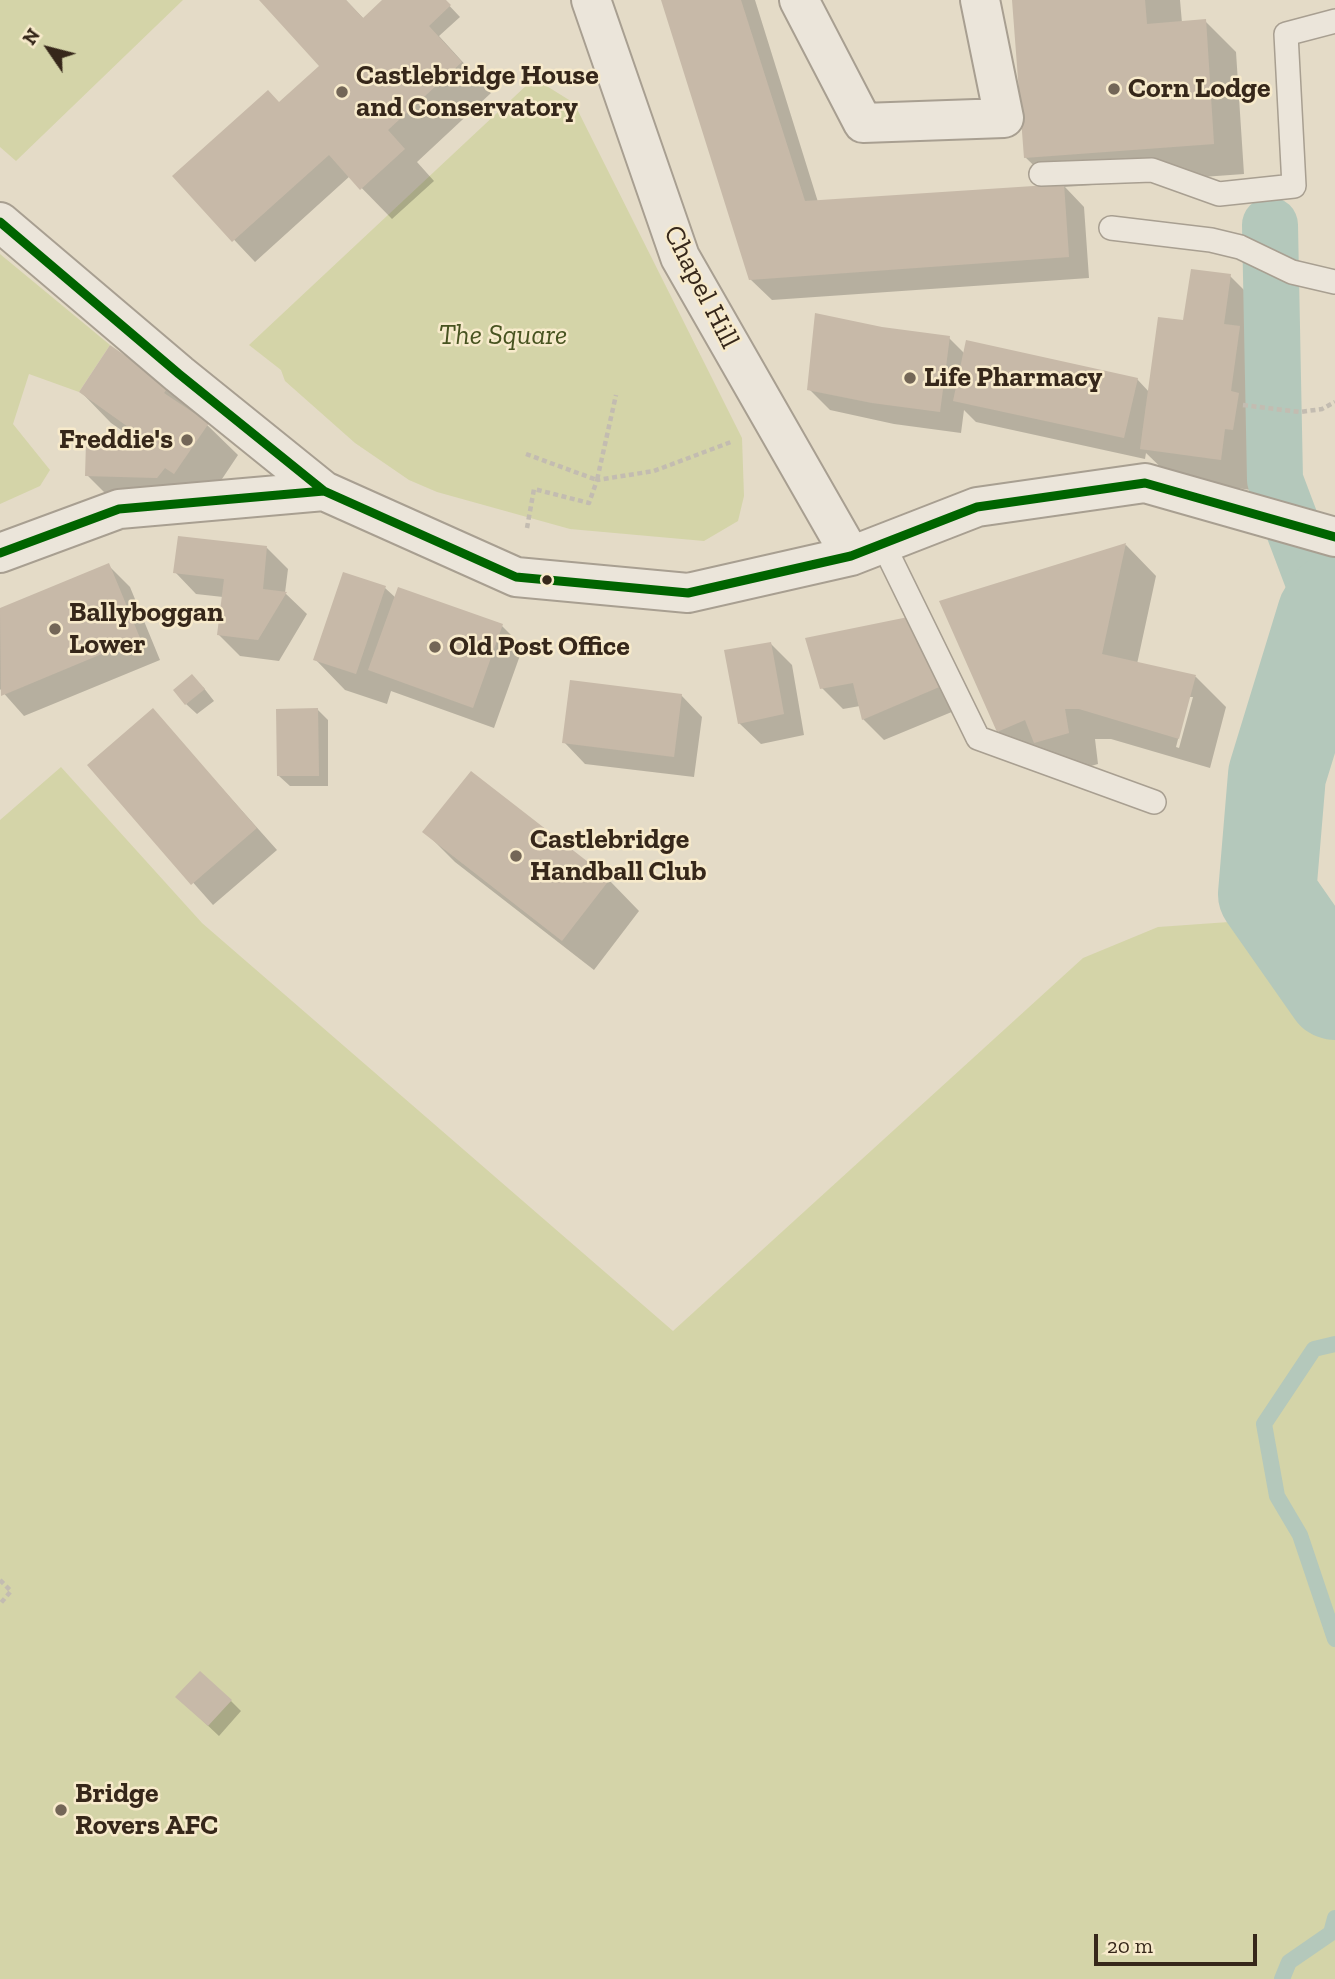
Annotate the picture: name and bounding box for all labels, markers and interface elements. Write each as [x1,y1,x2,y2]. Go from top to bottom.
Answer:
north arrow [14,14,84,84]
text: N [18,24,45,49]
place label: Castlebridge House and Conservatory [356,59,599,125]
place label: Corn Lodge [1128,72,1271,106]
marker: Corn Lodge [1106,81,1122,97]
marker: Castlebridge House and Conservatory [334,84,350,100]
street label: Chapel Hill [656,220,746,354]
park label: The Square [439,319,567,353]
place label: Life Pharmacy [924,361,1102,395]
marker: Life Pharmacy [902,370,918,386]
place label: Freddie's [59,423,173,457]
marker: Freddie's [179,432,195,448]
unlabelled marker [540,573,554,587]
place label: Ballyboggan Lower [69,596,224,662]
marker: Ballyboggan Lower [47,621,63,637]
place label: Old Post Office [449,630,630,664]
marker: Old Post Office [427,639,443,655]
place label: Castlebridge Handball Club [530,823,706,889]
marker: Castlebridge Handball Club [508,848,524,864]
place label: Bridge Rovers AFC [75,1777,218,1843]
marker: Bridge Rovers AFC [53,1802,69,1818]
scale bar [1097,1920,1260,1964]
text: 20 m [1107,1933,1153,1958]

